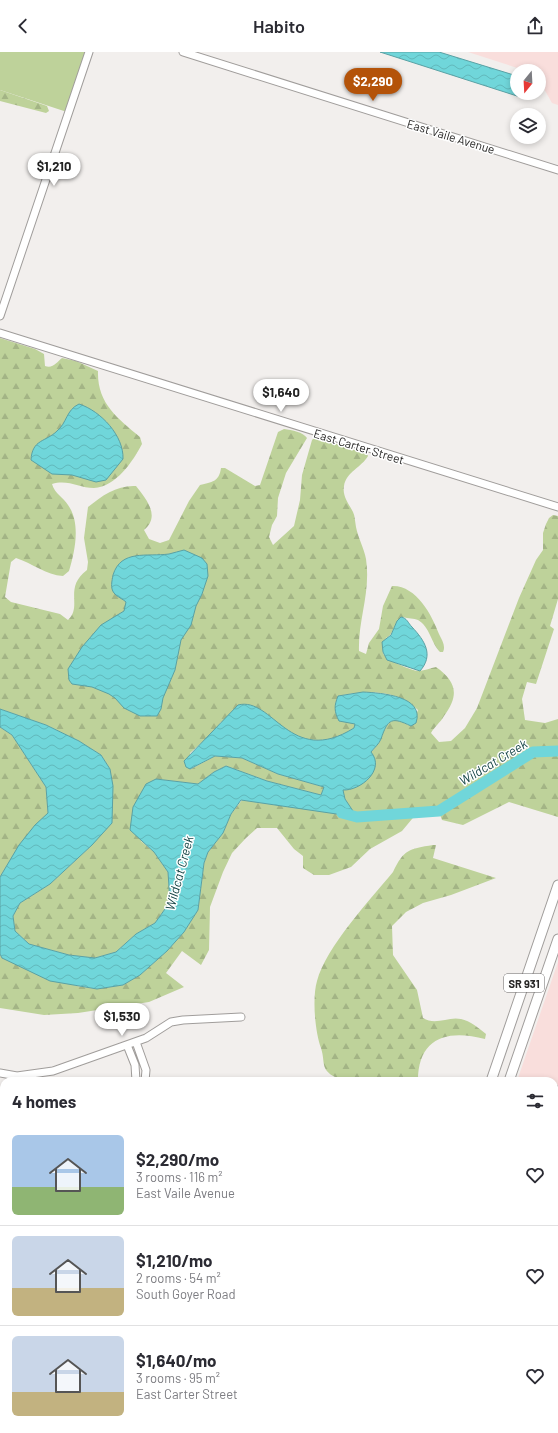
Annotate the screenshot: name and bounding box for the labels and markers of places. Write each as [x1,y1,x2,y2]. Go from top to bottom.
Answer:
pin: $2,290 [340,68,406,102]
pin: $1,210 [21,153,87,187]
pin: $1,640 [248,379,314,413]
pin: $1,530 [89,1003,155,1037]

